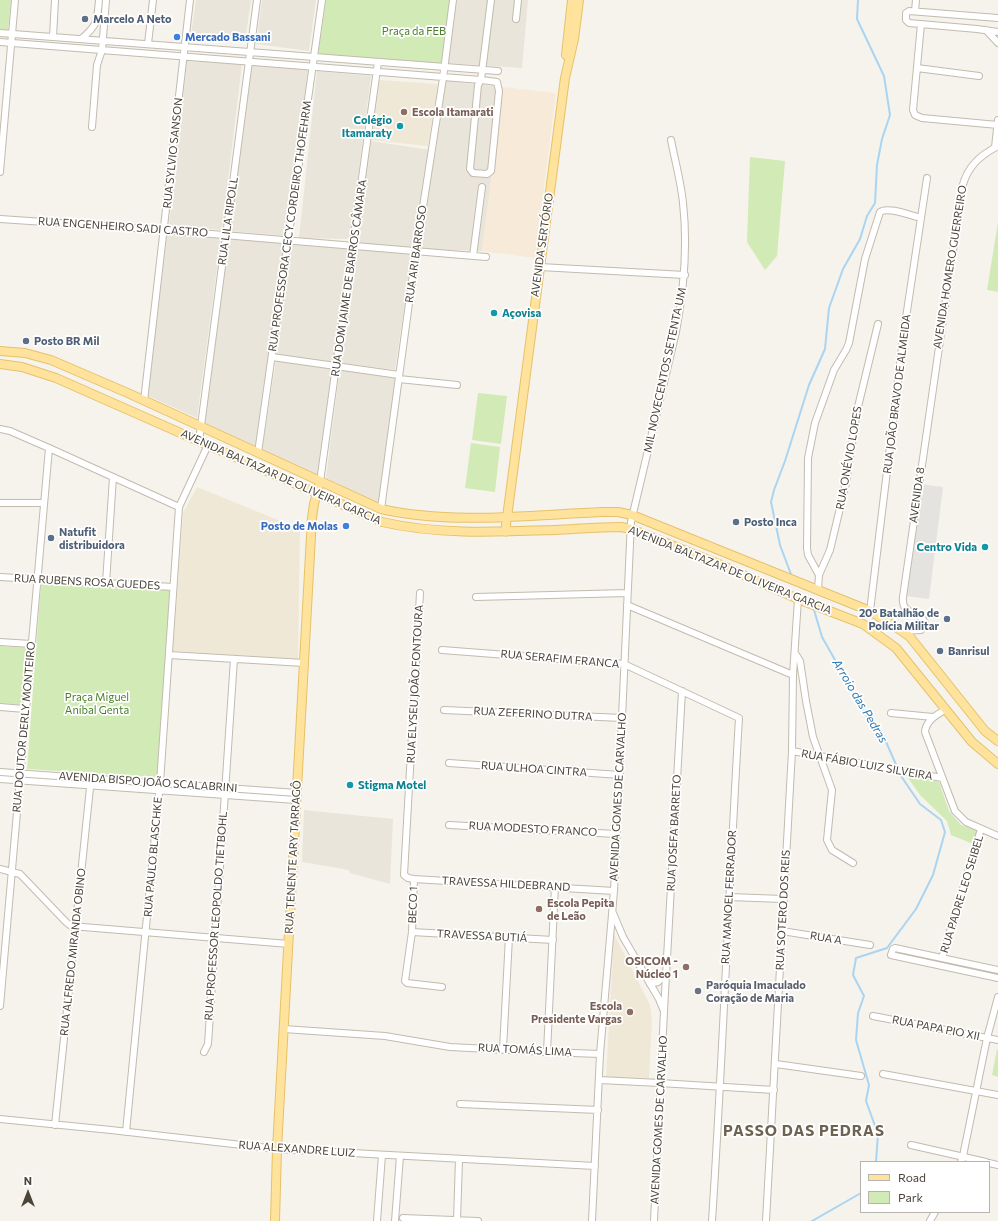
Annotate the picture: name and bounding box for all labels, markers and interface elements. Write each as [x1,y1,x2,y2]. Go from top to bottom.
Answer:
place label: Marcelo A Neto [93,12,172,26]
marker: Marcelo A Neto [80,14,90,24]
park label: Praça da FEB [382,24,446,38]
place label: Mercado Bassani [185,30,270,44]
marker: Mercado Bassani [172,32,182,42]
street label: RUA SYLVIO SANSON [161,97,185,209]
street label: RUA PROFESSORA CECY CORDEIRO THOFEHRM [266,100,314,352]
place label: Escola Itamarati [412,105,494,119]
marker: Escola Itamarati [399,107,409,117]
place label: Colégio Itamaraty [342,113,392,139]
marker: Colégio Itamaraty [395,121,405,131]
street label: RUA LILA RIPOLL [215,176,241,266]
street label: RUA DOM JAIME DE BARROS CÂMARA [329,179,369,377]
street label: AVENIDA HOMERO GUERREIRO [931,184,969,350]
street label: AVENIDA SERTÓRIO [528,192,556,298]
street label: RUA ARI BARROSO [403,204,429,304]
street label: RUA ENGENHEIRO SADI CASTRO [38,214,208,240]
street label: MIL NOVECENTOS SETENTA UM [641,286,689,454]
place label: Açovisa [502,306,541,320]
marker: Açovisa [489,308,499,318]
street label: RUA JOÃO BRAVO DE ALMEIDA [881,314,913,474]
place label: Posto BR Mil [34,334,99,348]
marker: Posto BR Mil [21,336,31,346]
street label: RUA ONÉVIO LOPES [833,405,865,511]
street label: AVENIDA BALTAZAR DE OLIVEIRA GARCIA [179,427,383,527]
street label: AVENIDA 8 [907,466,927,524]
place label: Posto Inca [744,515,797,529]
marker: Posto Inca [731,517,741,527]
place label: Posto de Molas [261,519,338,533]
marker: Posto de Molas [341,521,351,531]
street label: AVENIDA BALTAZAR DE OLIVEIRA GARCIA [626,523,834,617]
place label: Natufit distribuidora [59,525,125,551]
marker: Natufit distribuidora [46,533,56,543]
place label: Centro Vida [917,540,977,554]
marker: Centro Vida [980,542,990,552]
street label: RUA RUBENS ROSA GUEDES [14,572,160,592]
street label: RUA ELYSEU JOÃO FONTOURA [404,604,426,764]
place label: 20º Batalhão de Polícia Militar [859,606,939,632]
marker: 20º Batalhão de Polícia Militar [942,614,952,624]
street label: RUA DOUTOR DERLY MONTEIRO [10,641,38,813]
place label: Banrisul [948,644,989,658]
marker: Banrisul [935,646,945,656]
street label: RUA SERAFIM FRANCA [500,647,620,671]
water label: Arroio das Pedras [829,656,891,746]
park label: Praça Miguel Aníbal Genta [65,690,129,716]
street label: RUA ZEFERINO DUTRA [473,704,593,724]
street label: AVENIDA GOMES DE CARVALHO [607,712,629,882]
street label: RUA FÁBIO LUIZ SILVEIRA [800,747,934,783]
street label: RUA ULHOA CINTRA [480,759,588,779]
street label: AVENIDA BISPO JOÃO SCALABRINI [58,769,238,795]
street label: RUA JOSEFA BARRETO [664,774,684,892]
place label: Stigma Motel [358,778,426,792]
street label: RUA TENENTE ARY TARRAGÔ [282,780,304,934]
marker: Stigma Motel [345,780,355,790]
street label: RUA PAULO BLASCHKE [141,796,165,918]
street label: RUA PROFESSOR LEOPOLDO TIETBOHL [202,811,230,1021]
street label: RUA MODESTO FRANCO [468,819,598,839]
street label: RUA MANOEL FERRADOR [719,829,739,965]
street label: RUA PADRE LEO SEIBEL [938,834,986,954]
street label: RUA SOTERO DOS REIS [773,849,793,971]
street label: RUA ALFREDO MIRANDA OBINO [58,867,88,1037]
street label: TRAVESSA HILDEBRAND [441,874,571,894]
street label: BECO 1 [406,886,420,924]
place label: Escola Pepita de Leão [547,896,614,922]
marker: Escola Pepita de Leão [534,904,544,914]
street label: TRAVESSA BUTIÁ [436,927,528,945]
street label: RUA A [809,929,843,947]
place label: OSICOM - Núcleo 1 [625,954,678,980]
marker: OSICOM - Núcleo 1 [681,962,691,972]
place label: Paróquia Imaculado Coração de Maria [706,978,806,1004]
marker: Paróquia Imaculado Coração de Maria [693,986,703,996]
place label: Escola Presidente Vargas [531,999,622,1025]
marker: Escola Presidente Vargas [625,1007,635,1017]
street label: RUA PAPA PIO XII [891,1013,981,1043]
street label: AVENIDA GOMES DE CARVALHO [648,1035,670,1205]
street label: RUA TOMÁS LIMA [478,1041,572,1059]
district label: PASSO DAS PEDRAS [723,1122,885,1140]
street label: RUA ALEXANDRE LUIZ [238,1138,356,1160]
legend [860,1161,990,1213]
text: Road [898,1170,926,1184]
north arrow [8,1173,48,1213]
text: N [24,1174,32,1187]
text: Park [898,1190,923,1204]

